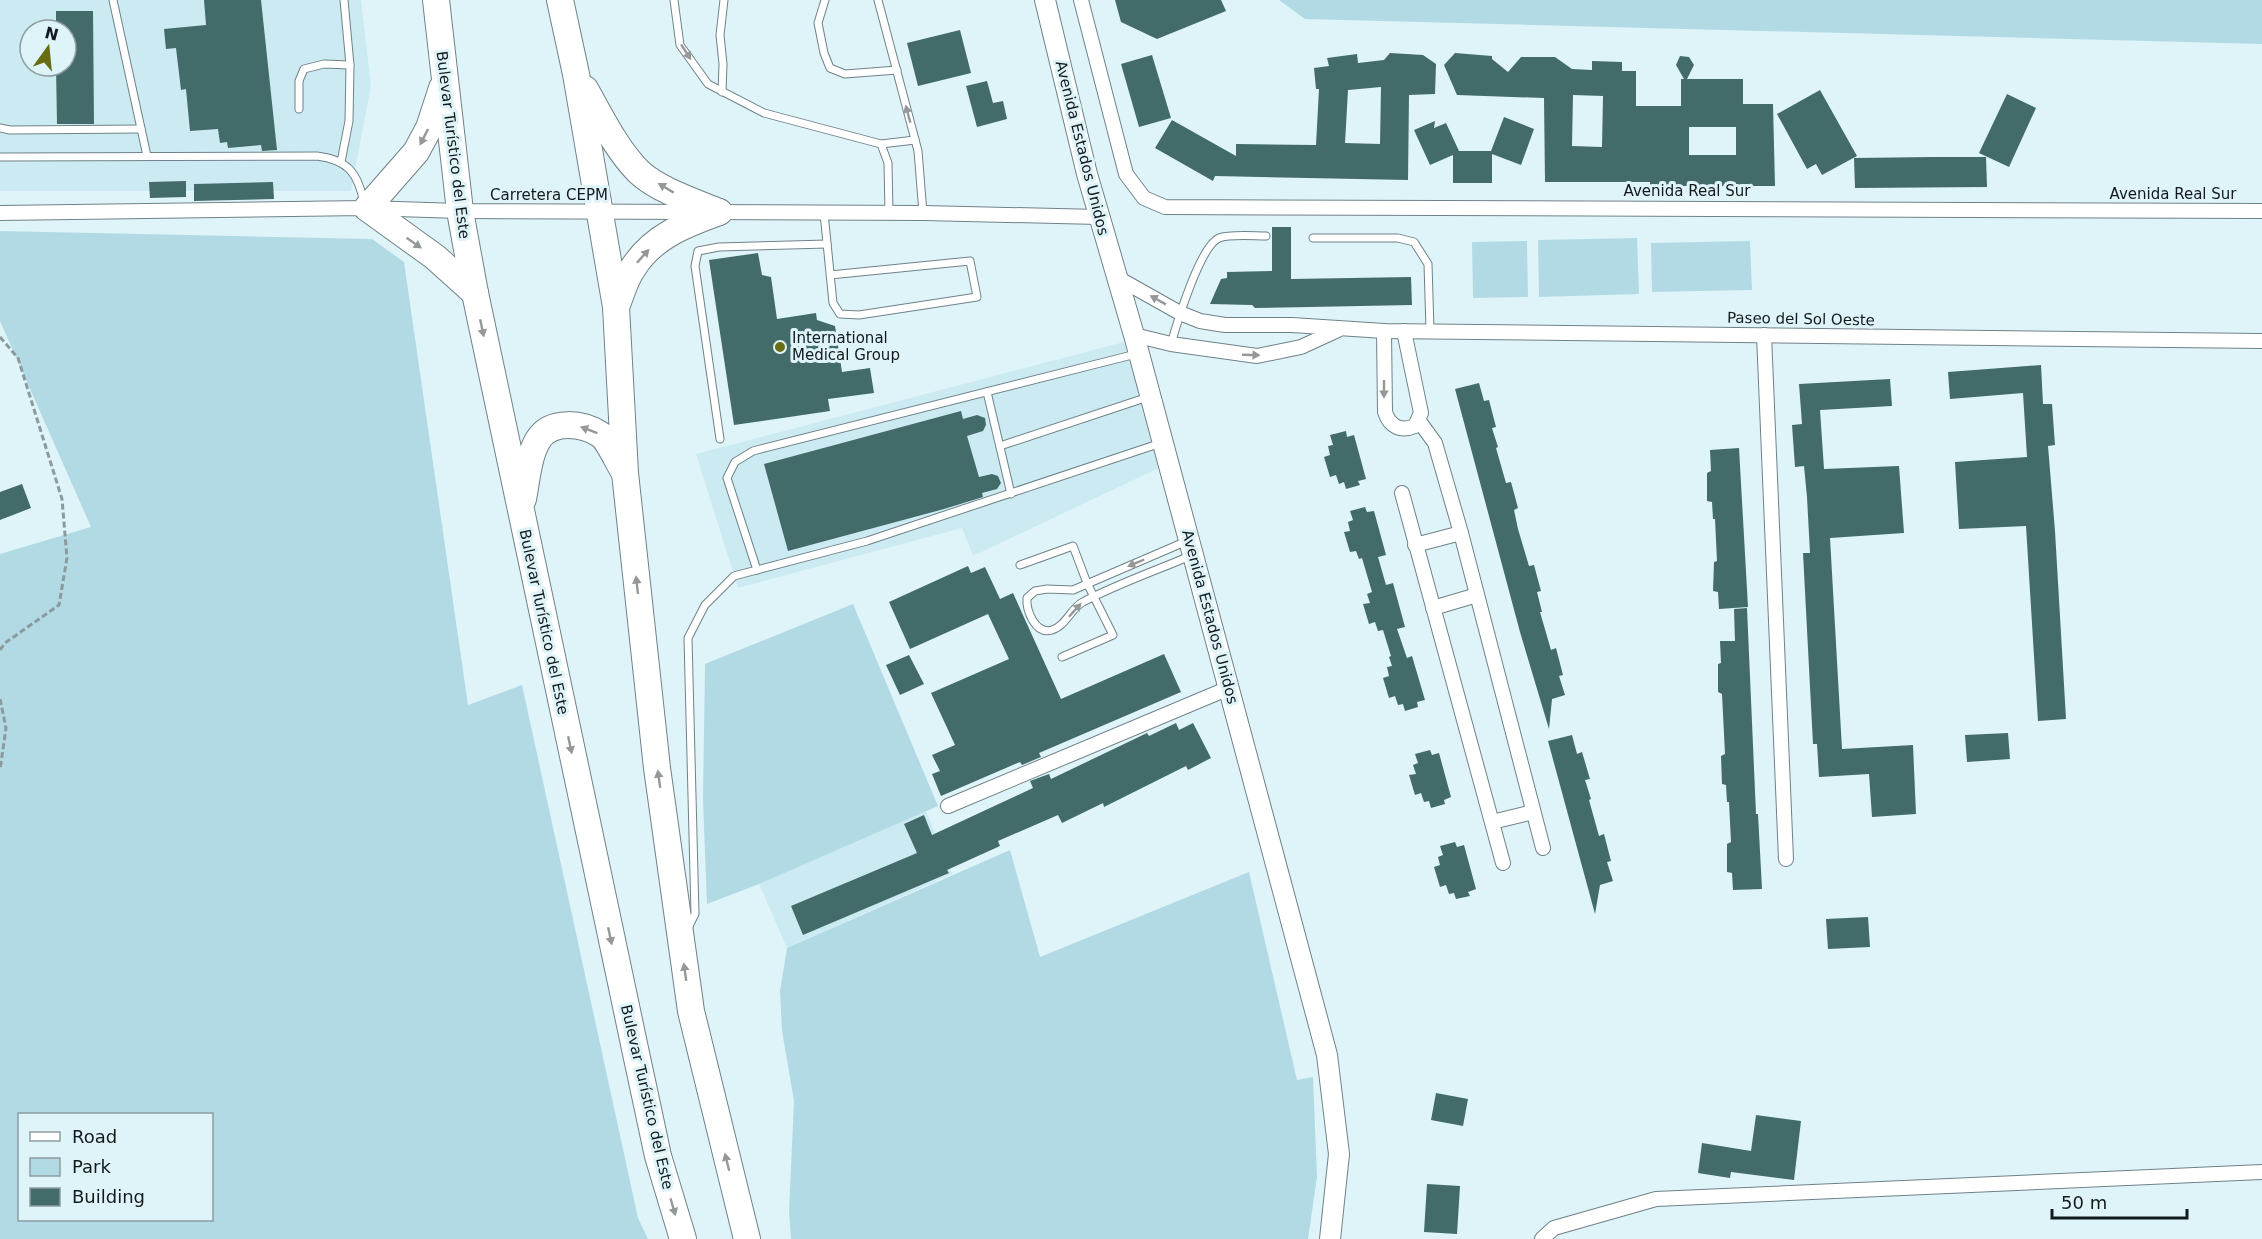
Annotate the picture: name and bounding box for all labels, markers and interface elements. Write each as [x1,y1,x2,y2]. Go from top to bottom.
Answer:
north arrow [18,18,78,78]
text: N [43,23,61,45]
one-way arrow [680,44,691,61]
street label: Bulevar Turístico del Este [433,50,473,240]
street label: Avenida Estados Unidos [1052,59,1112,237]
one-way arrow [903,105,913,123]
one-way arrow [419,128,429,145]
street label: Avenida Real Sur [1624,182,1751,200]
one-way arrow [657,183,674,193]
street label: Avenida Real Sur [2110,185,2237,203]
street label: Carretera CEPM [490,186,608,204]
one-way arrow [406,237,422,249]
one-way arrow [636,249,650,264]
one-way arrow [1149,295,1166,305]
street label: Paseo del Sol Oeste [1727,309,1875,329]
one-way arrow [478,319,487,338]
place label: International Medical Group [792,329,900,364]
marker: International Medical Group [773,340,787,354]
one-way arrow [1241,350,1260,359]
one-way arrow [1379,380,1389,399]
one-way arrow [579,425,597,435]
street label: Bulevar Turístico del Este [516,528,572,716]
street label: Avenida Estados Unidos [1178,528,1242,706]
one-way arrow [1126,558,1144,568]
one-way arrow [632,575,642,594]
one-way arrow [1068,602,1082,617]
one-way arrow [565,736,575,754]
one-way arrow [654,769,663,788]
one-way arrow [606,926,616,945]
one-way arrow [681,962,690,981]
street label: Bulevar Turístico del Este [617,1003,677,1191]
legend [18,1113,213,1221]
text: Road [72,1126,117,1147]
one-way arrow [721,1153,731,1171]
text: Park [72,1156,111,1177]
scale bar [2052,1182,2187,1220]
text: Building [72,1186,145,1207]
text: 50 m [2061,1192,2107,1213]
one-way arrow [669,1198,678,1216]

